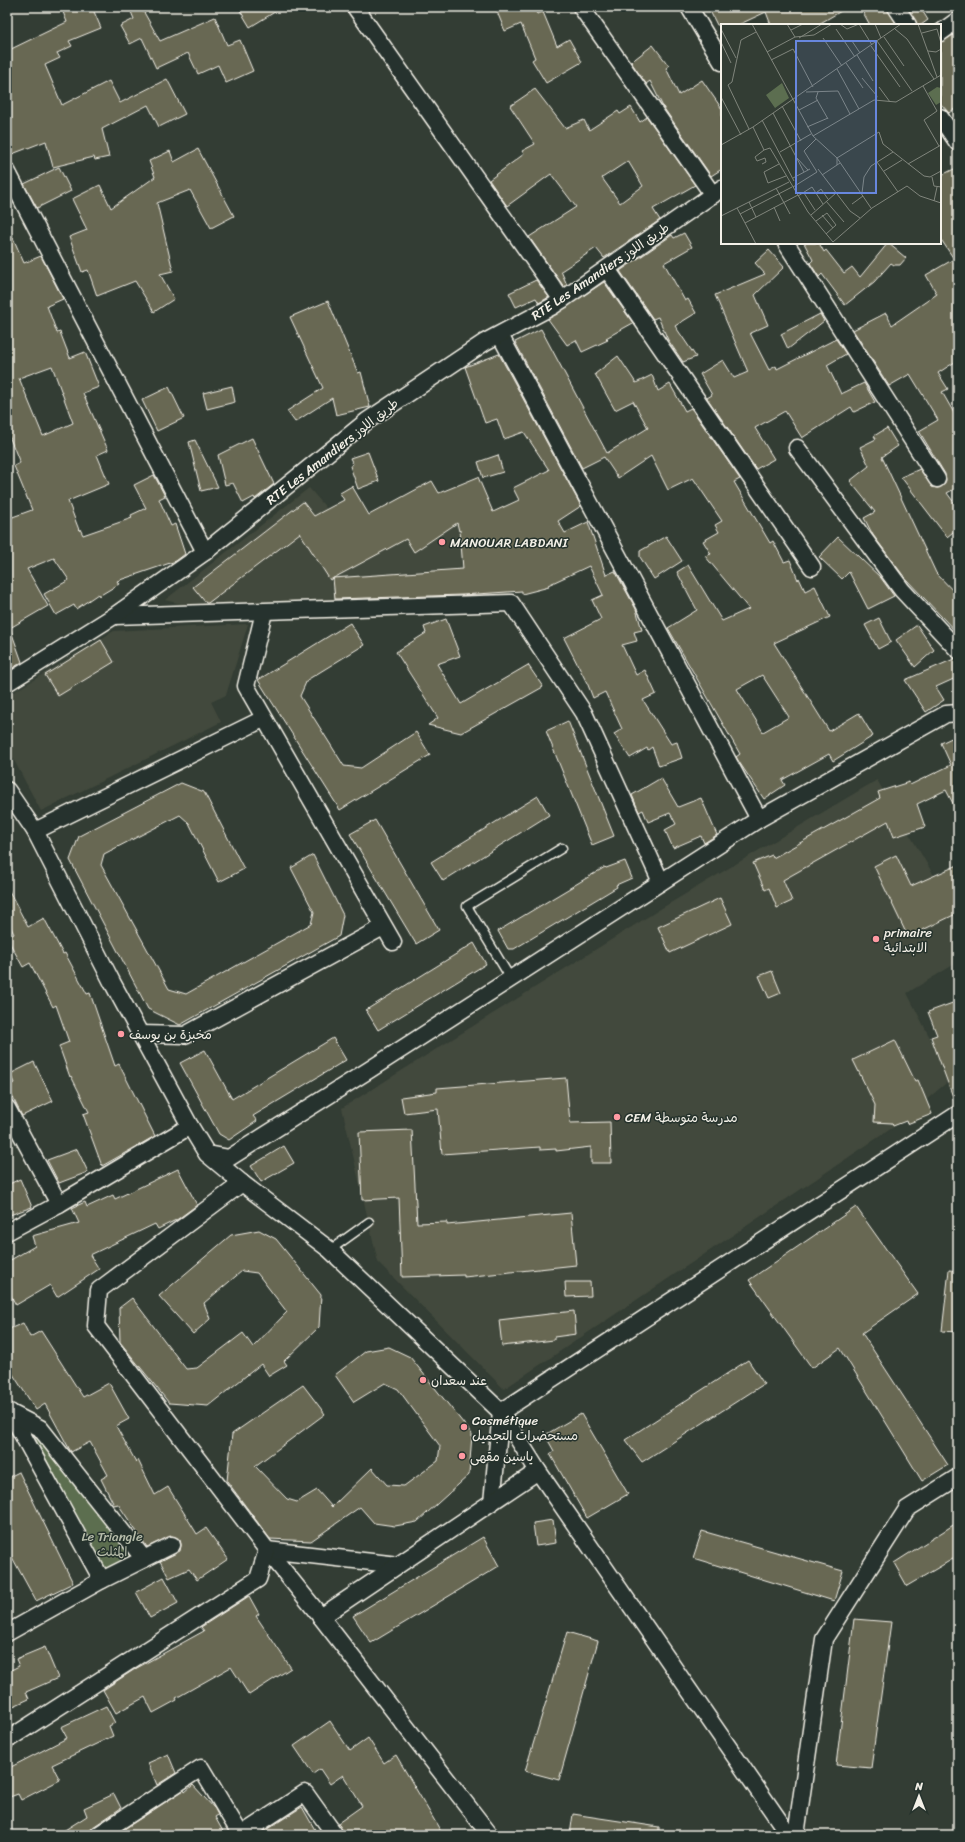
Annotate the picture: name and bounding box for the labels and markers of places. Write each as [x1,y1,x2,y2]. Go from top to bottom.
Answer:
place label: MANOUAR LABDANI [450,531,569,554]
marker: MANOUAR LABDANI [437,537,447,547]
place label: primaire الابتدائية [883,921,932,959]
marker: primaire الابتدائية [871,934,881,944]
place label: مخبزة بن یوسف [129,1023,212,1046]
marker: مخبزة بن یوسف [116,1029,126,1039]
place label: CEM مدرسة متوسطة [625,1106,738,1129]
marker: CEM مدرسة متوسطة [612,1112,622,1122]
place label: عند سعدان [431,1369,487,1392]
marker: عند سعدان [418,1375,428,1385]
place label: Cosmétique مستحضرات التجميل [472,1409,578,1447]
marker: Cosmétique مستحضرات التجميل [459,1422,469,1432]
place label: ياسين مقهى [470,1445,533,1468]
marker: ياسين مقهى [457,1451,467,1461]

